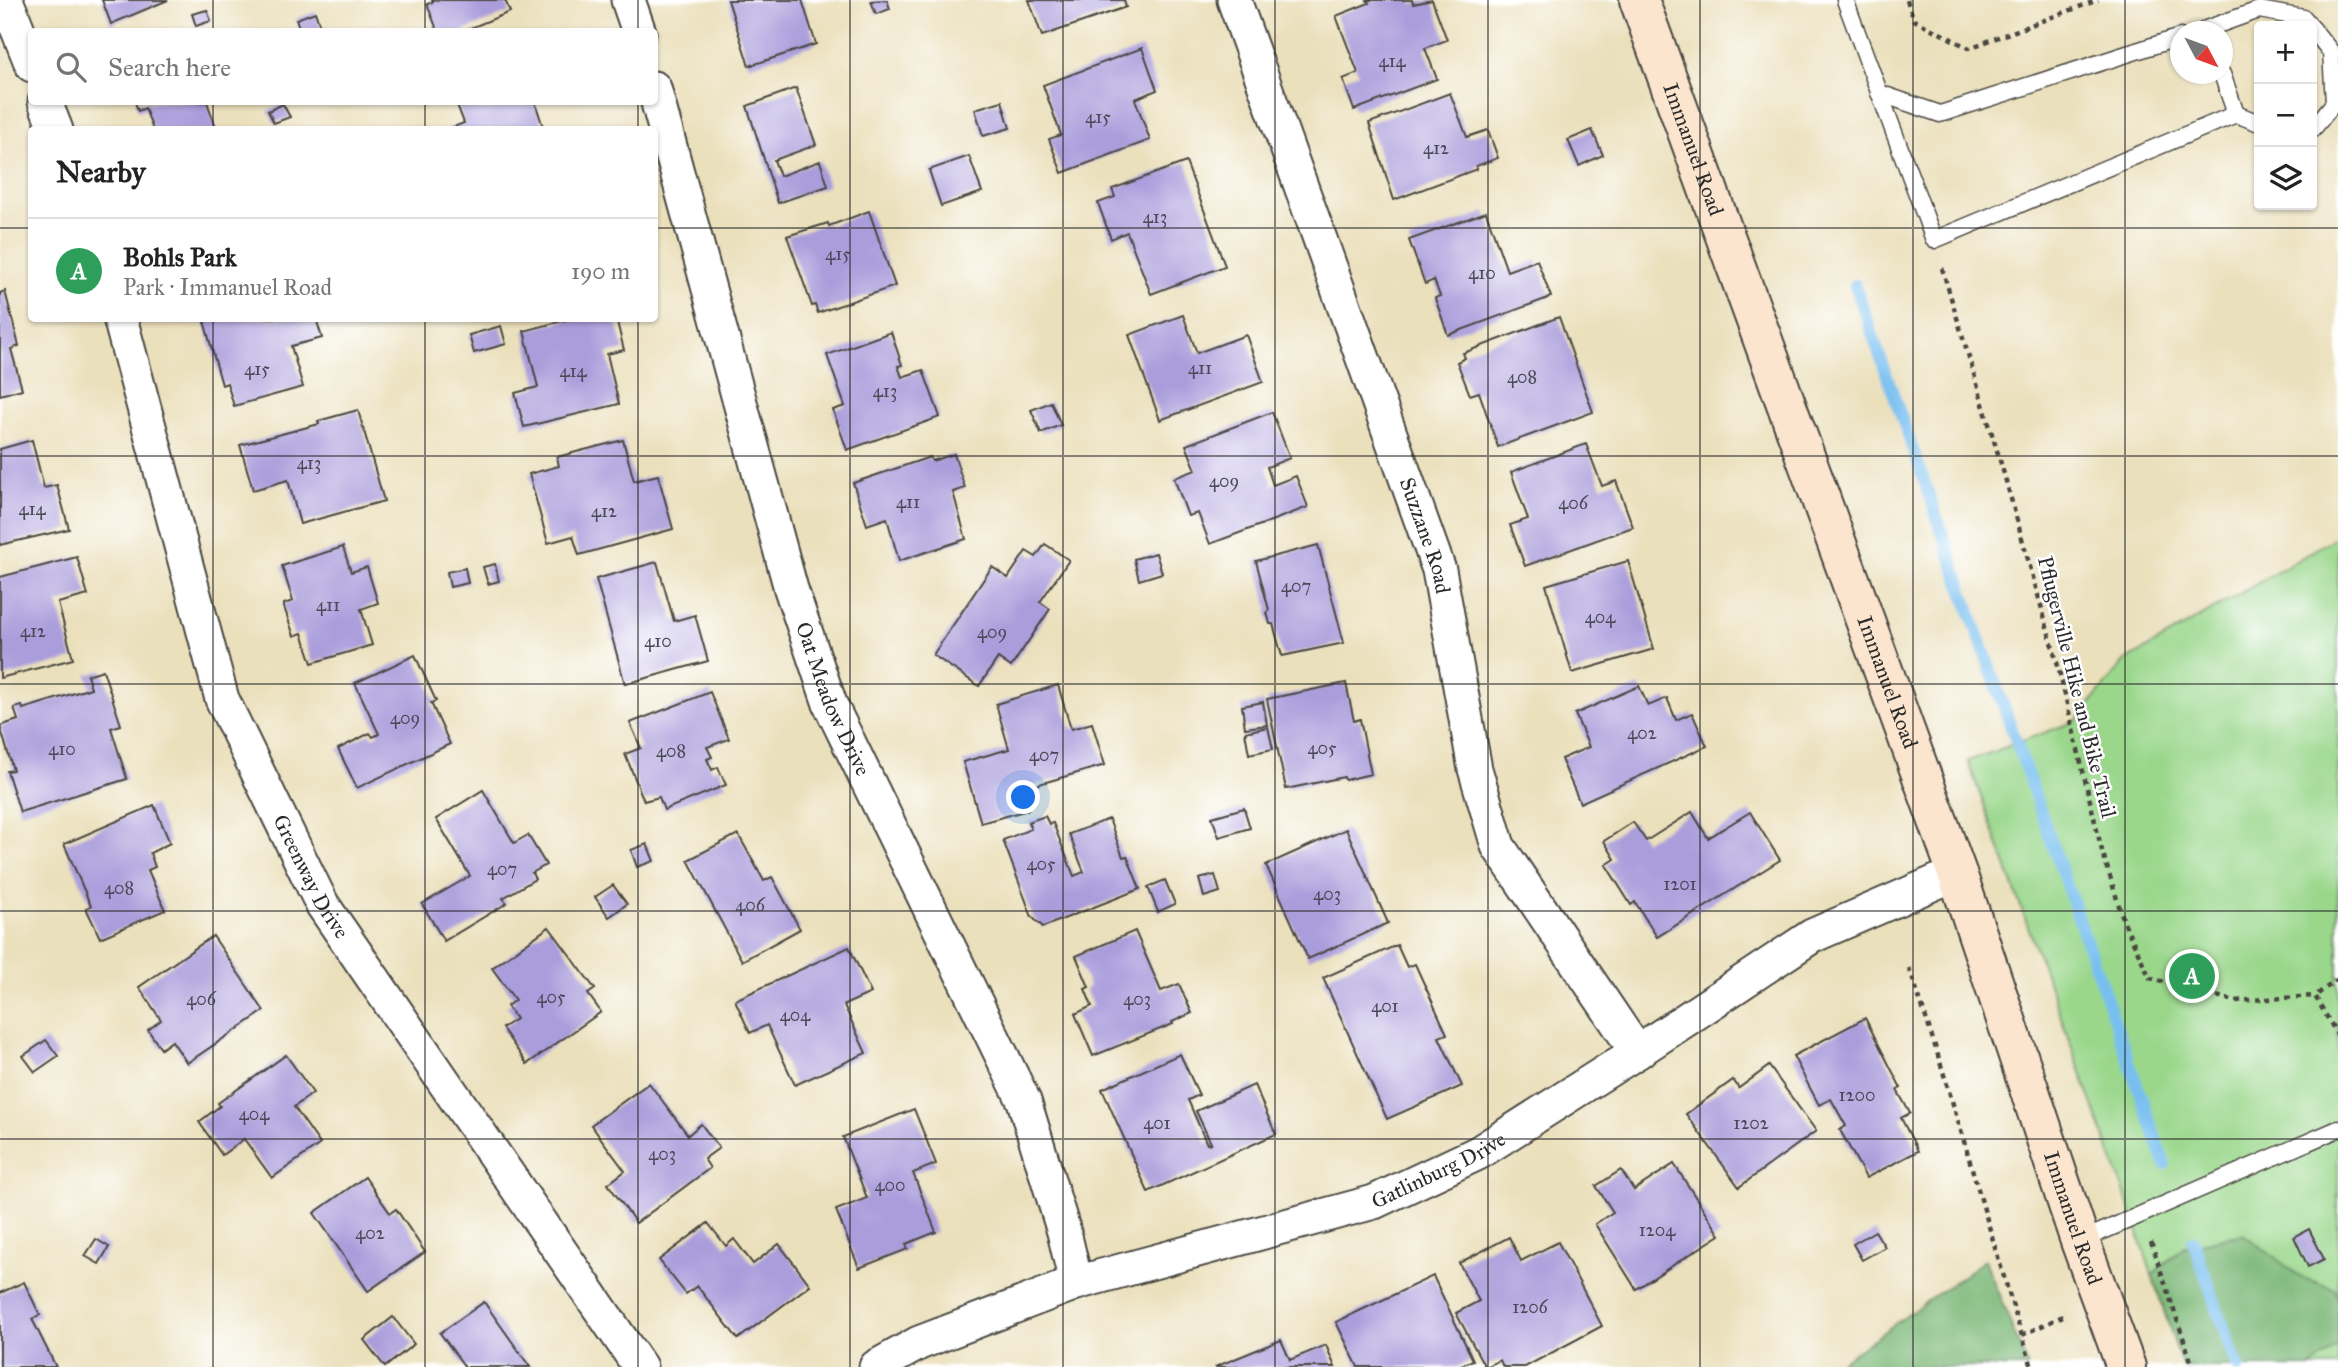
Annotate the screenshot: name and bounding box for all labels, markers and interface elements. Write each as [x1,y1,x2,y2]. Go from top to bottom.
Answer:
north arrow [2170,21,2233,84]
map controls [2254,21,2317,210]
button: + [2254,21,2317,84]
search box [28,28,658,105]
icon: search [52,48,90,86]
house number: 414 [1378,50,1407,72]
text: Search here [108,51,231,83]
street label: Immanuel Road [1657,79,1730,220]
button: − [2254,84,2317,147]
house number: 415 [1085,106,1111,128]
house number: 412 [1423,137,1449,159]
button: layers [2254,147,2317,210]
text: Nearby [56,154,146,190]
house number: 413 [1143,206,1167,228]
text: Bohls Park [123,241,237,273]
house number: 415 [825,243,851,265]
text: A [71,257,87,285]
text: 190 m [571,257,630,285]
house number: 410 [1468,262,1496,284]
text: Park · Immanuel Road [123,273,332,301]
house number: 411 [1188,357,1212,379]
house number: 415 [244,358,270,380]
house number: 414 [559,360,588,382]
house number: 408 [1507,366,1537,388]
house number: 413 [873,380,897,402]
house number: 413 [297,452,321,474]
house number: 409 [1209,470,1239,492]
street label: Suzzane Road [1394,474,1456,596]
house number: 411 [896,491,920,513]
house number: 406 [1558,492,1589,514]
house number: 414 [18,498,47,520]
house number: 412 [591,500,617,522]
street label: Pflugerville Hike and Bike Trail [2032,553,2122,821]
house number: 407 [1281,575,1311,597]
house number: 411 [316,594,340,616]
house number: 404 [1585,606,1616,628]
street label: Immanuel Road [1851,612,1924,753]
street label: Oat Meadow Drive [790,619,876,780]
house number: 412 [20,620,46,642]
house number: 409 [977,621,1007,643]
house number: 410 [644,630,672,652]
house number: 409 [390,707,420,729]
house number: 402 [1627,722,1657,744]
house number: 405 [1308,737,1337,759]
house number: 410 [48,738,76,760]
house number: 408 [656,740,686,762]
house number: 407 [1029,744,1059,766]
your location [1006,780,1040,814]
street label: Greenway Drive [267,810,355,944]
house number: 405 [1027,853,1056,875]
house number: 407 [487,858,517,880]
house number: 1201 [1663,873,1697,895]
house number: 408 [104,877,134,899]
house number: 403 [1313,883,1341,905]
house number: 406 [735,894,766,916]
pin: A [2169,950,2215,1002]
house number: 405 [537,986,566,1008]
house number: 406 [186,988,217,1010]
house number: 403 [1123,988,1151,1010]
house number: 401 [1371,995,1399,1017]
house number: 404 [780,1004,811,1026]
house number: 1200 [1839,1084,1875,1106]
house number: 404 [239,1103,270,1125]
house number: 401 [1143,1112,1171,1134]
house number: 1202 [1733,1112,1769,1134]
street label: Gatlinburg Drive [1367,1126,1511,1214]
house number: 403 [648,1143,676,1165]
street label: Immanuel Road [2038,1148,2108,1289]
house number: 400 [875,1174,905,1196]
house number: 1204 [1639,1219,1676,1241]
house number: 402 [355,1222,385,1244]
house number: 1206 [1512,1296,1549,1318]

